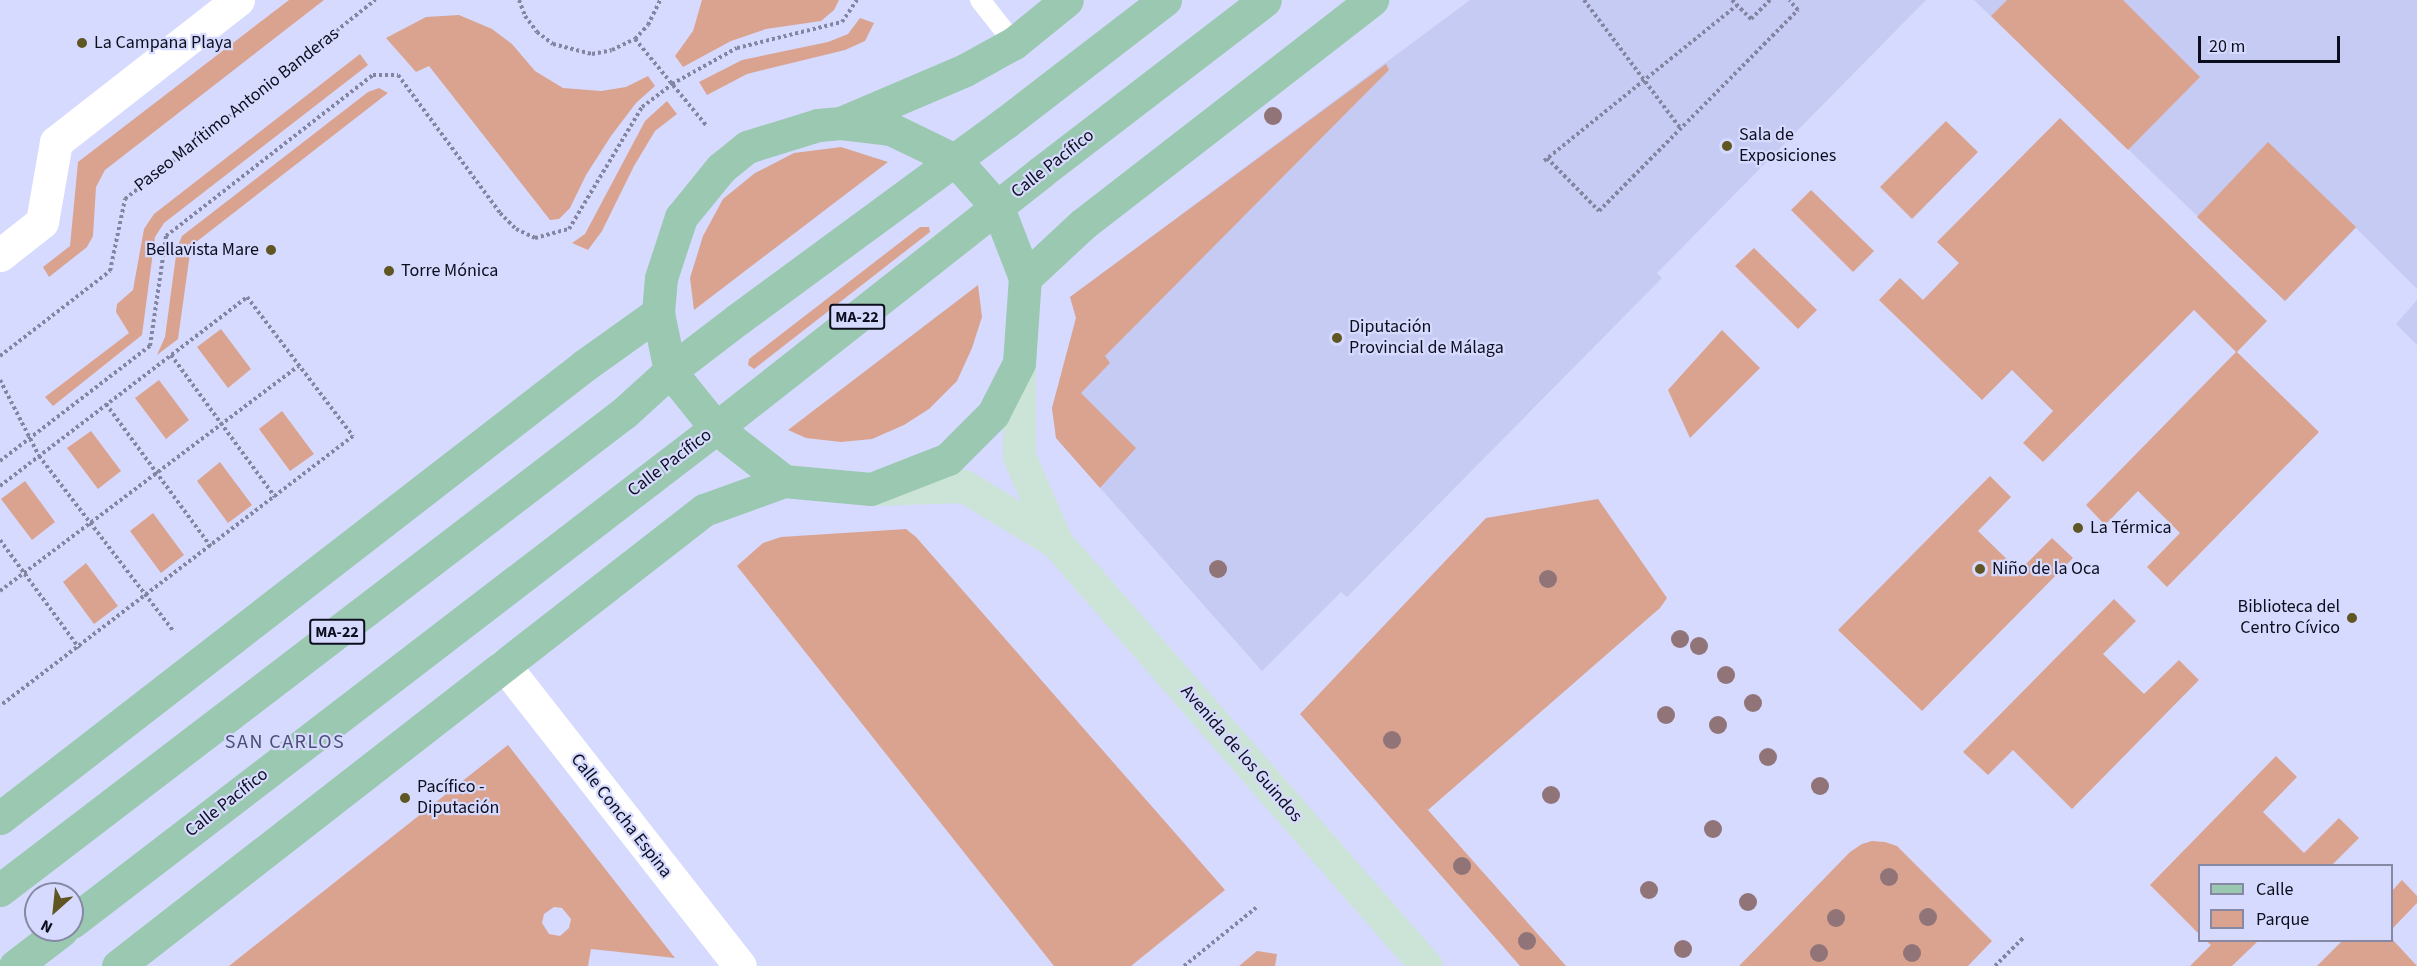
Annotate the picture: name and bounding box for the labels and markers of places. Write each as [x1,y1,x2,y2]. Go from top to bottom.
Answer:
place label: La Campana Playa [94,32,232,54]
marker: La Campana Playa [75,36,89,50]
place label: Sala de Exposiciones [1739,125,1836,168]
marker: Sala de Exposiciones [1720,139,1734,153]
place label: Bellavista Mare [146,239,259,261]
marker: Bellavista Mare [264,243,278,257]
place label: Torre Mónica [401,260,498,282]
marker: Torre Mónica [382,264,396,278]
place label: Diputación Provincial de Málaga [1349,317,1504,360]
marker: Diputación Provincial de Málaga [1330,331,1344,345]
place label: La Térmica [2090,517,2172,539]
marker: La Térmica [2071,521,2085,535]
place label: Niño de la Oca [1992,558,2100,580]
marker: Niño de la Oca [1973,562,1987,576]
place label: Biblioteca del Centro Cívico [2238,597,2340,640]
marker: Biblioteca del Centro Cívico [2345,611,2359,625]
place label: Pacífico - Diputación [417,777,499,820]
marker: Pacífico - Diputación [398,791,412,805]

